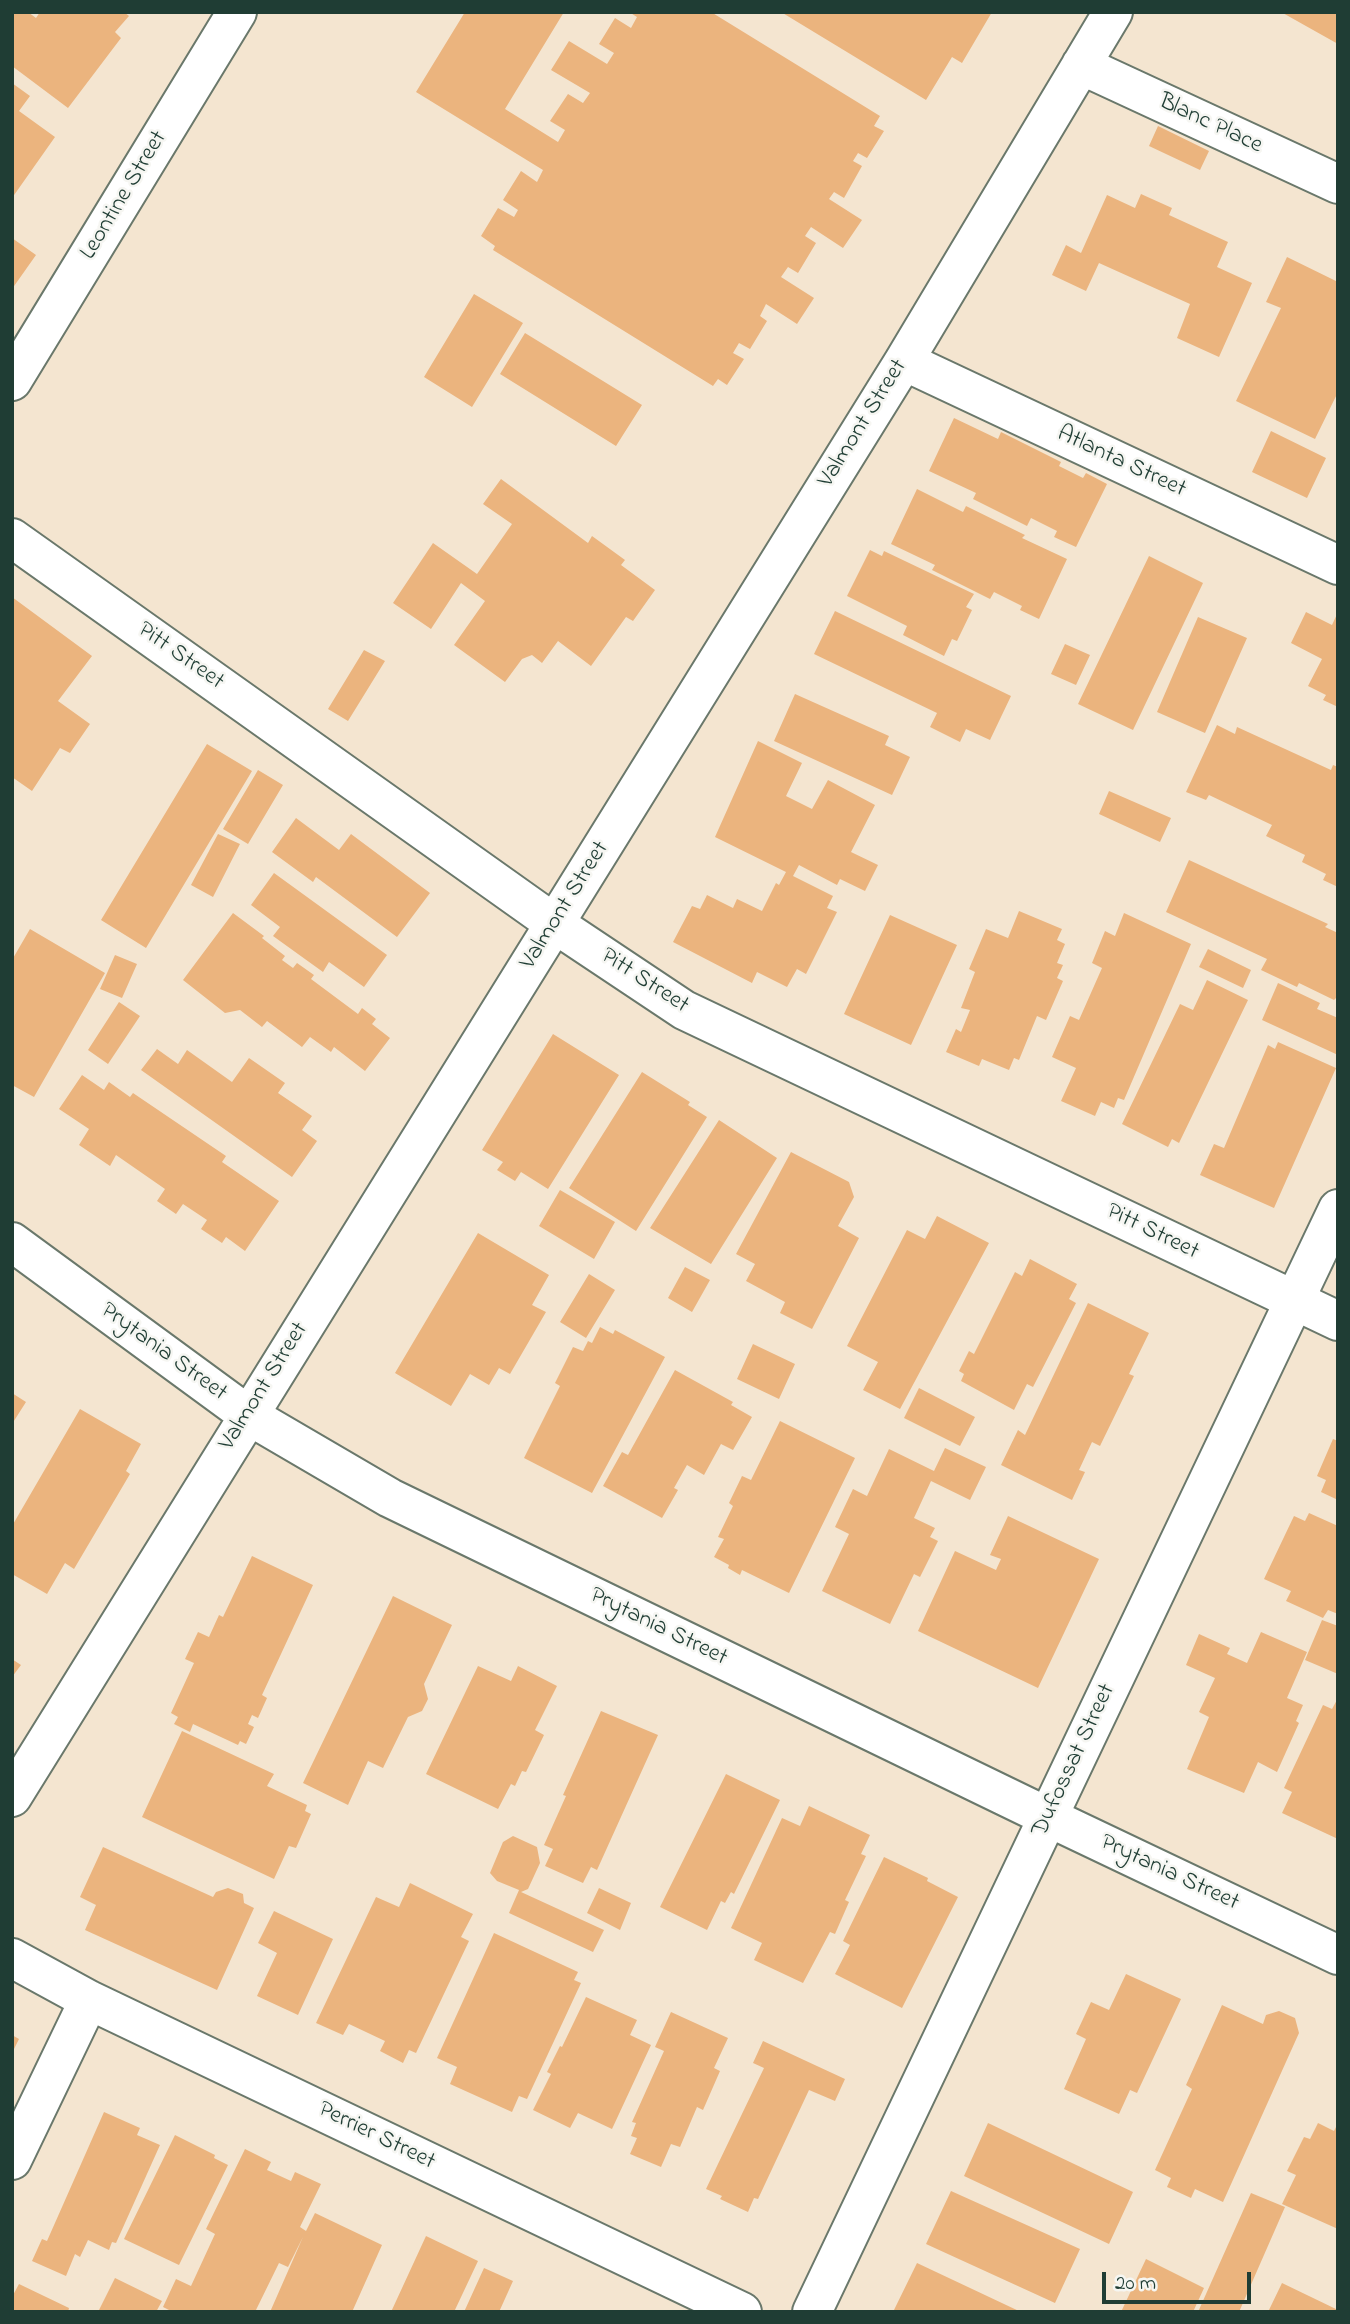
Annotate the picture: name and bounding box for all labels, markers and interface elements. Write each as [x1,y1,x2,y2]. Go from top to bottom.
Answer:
street label: Blanc Place [1154,88,1266,162]
street label: Leontine Street [75,126,175,266]
street label: Valmont Street [813,355,915,493]
street label: Atlanta Street [1052,421,1190,505]
street label: Pitt Street [131,617,229,697]
street label: Valmont Street [515,837,617,975]
street label: Pitt Street [594,943,694,1021]
street label: Pitt Street [1101,1198,1203,1268]
street label: Prytania Street [94,1297,232,1409]
street label: Valmont Street [214,1318,316,1456]
street label: Prytania Street [584,1582,732,1674]
street label: Dufossat Street [1027,1680,1123,1842]
street label: Prytania Street [1095,1829,1243,1919]
street label: Perrier Street [313,2096,439,2178]
scale bar [1105,2258,1254,2302]
text: 20 m [1115,2269,1156,2299]

